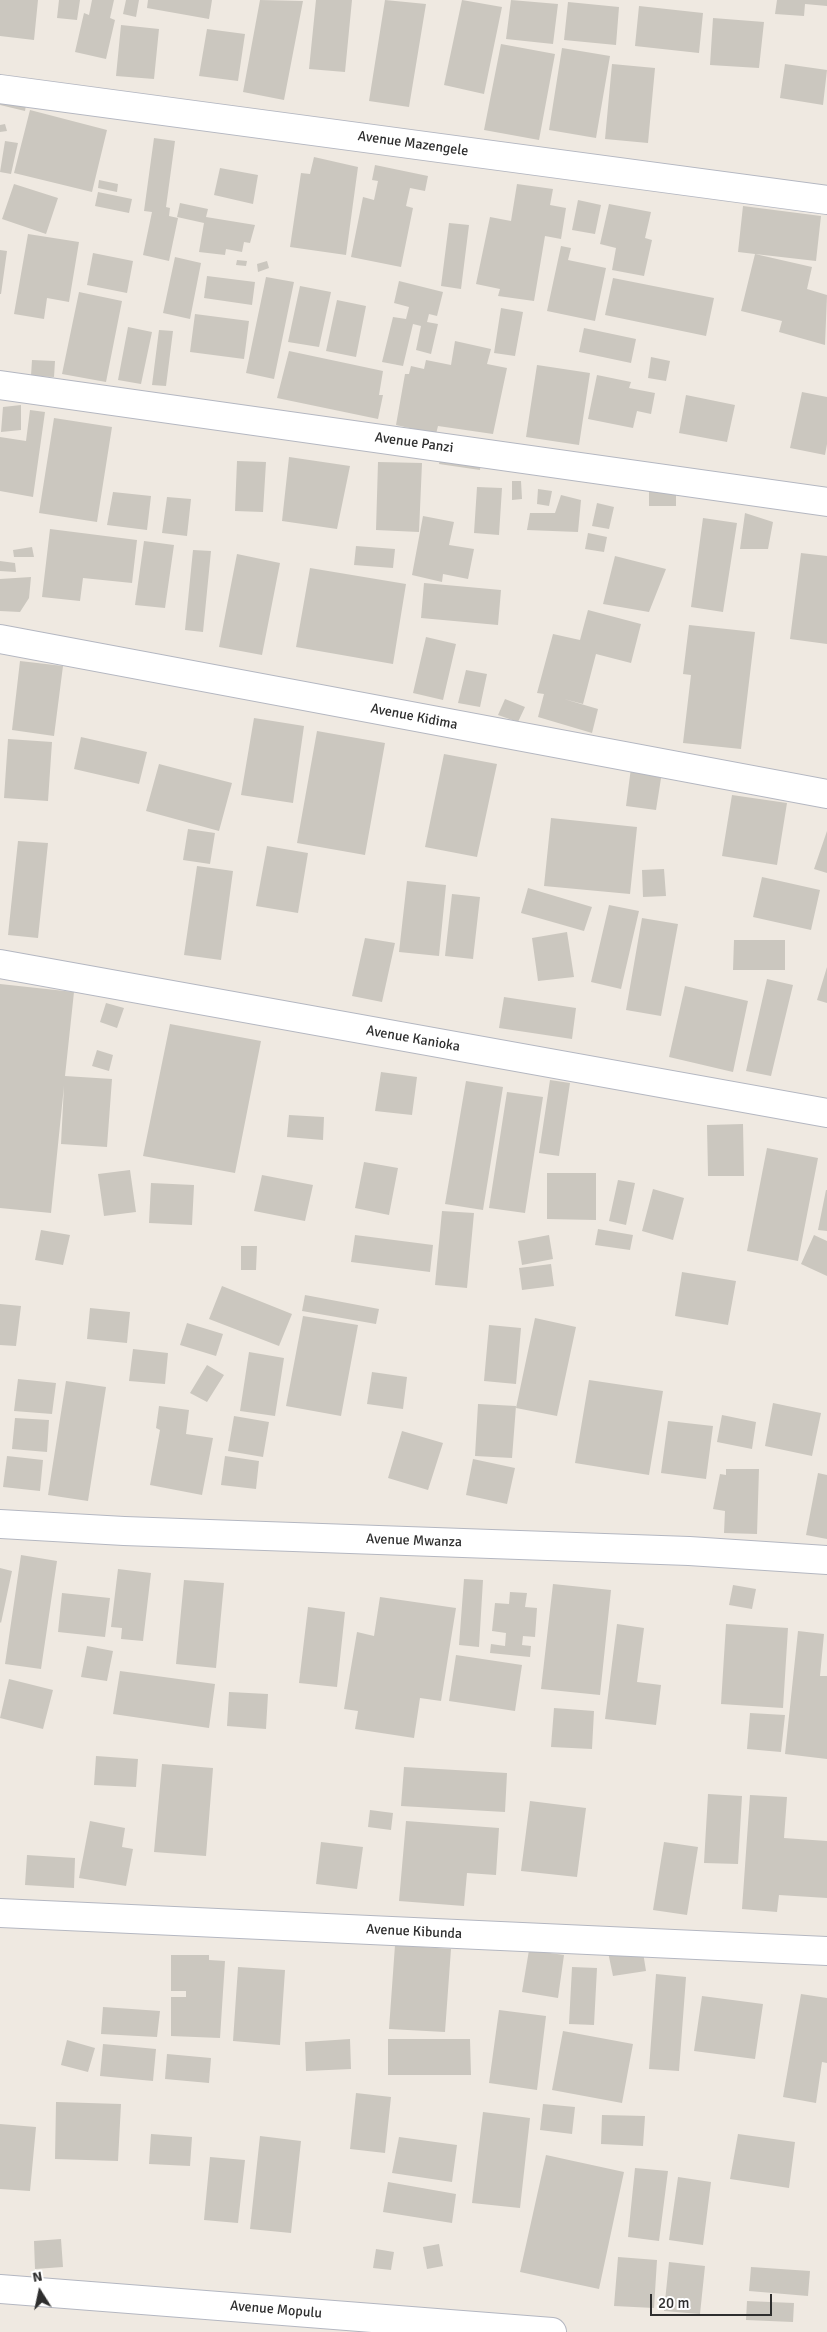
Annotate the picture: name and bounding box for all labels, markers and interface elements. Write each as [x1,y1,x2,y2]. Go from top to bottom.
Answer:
street label: Avenue Mazengele [357,128,469,160]
street label: Avenue Panzi [374,429,454,457]
street label: Avenue Kidima [369,700,459,734]
street label: Avenue Kanioka [365,1022,461,1056]
street label: Avenue Mwanza [366,1531,462,1551]
street label: Avenue Kibunda [366,1921,462,1943]
north arrow [15,2267,65,2317]
text: N [31,2268,44,2286]
scale bar [652,2284,774,2316]
text: 20 m [658,2294,689,2312]
street label: Avenue Mopulu [229,2298,323,2322]

